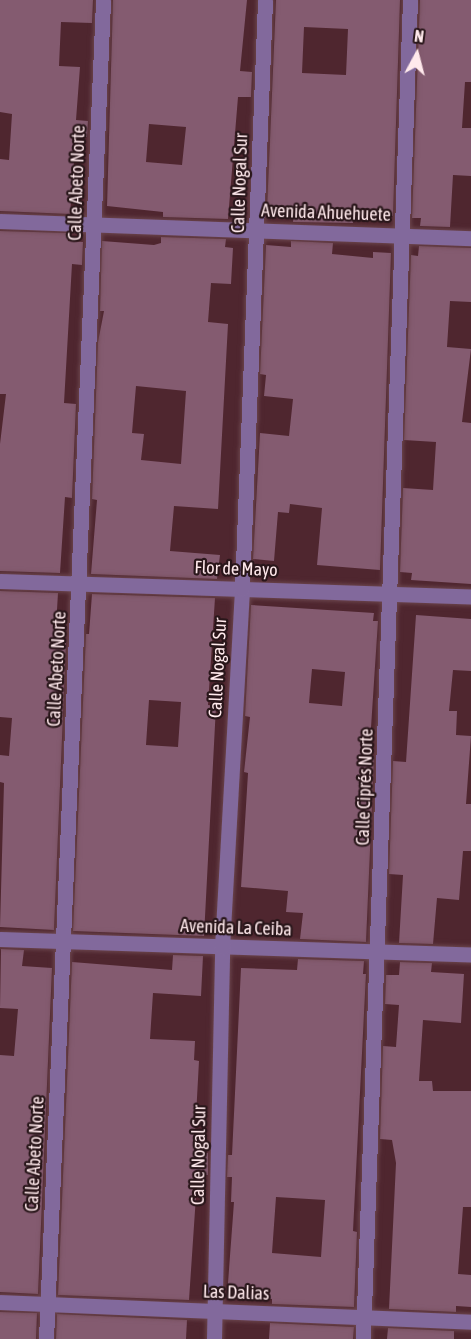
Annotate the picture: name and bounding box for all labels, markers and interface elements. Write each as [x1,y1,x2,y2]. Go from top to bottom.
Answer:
north arrow [387,24,447,84]
text: N [413,27,425,46]
street label: Calle Abeto Norte [64,125,90,241]
street label: Calle Nogal Sur [227,133,253,233]
street label: Avenida Ahuehuete [261,200,391,226]
street label: Flor de Mayo [194,557,278,581]
street label: Calle Abeto Norte [43,611,71,727]
street label: Calle Nogal Sur [205,617,231,719]
street label: Calle Ciprés Norte [352,728,378,846]
street label: Avenida La Ceiba [180,915,292,941]
street label: Calle Abeto Norte [21,1096,49,1212]
street label: Calle Nogal Sur [187,1105,211,1205]
street label: Las Dalias [203,1281,269,1305]

